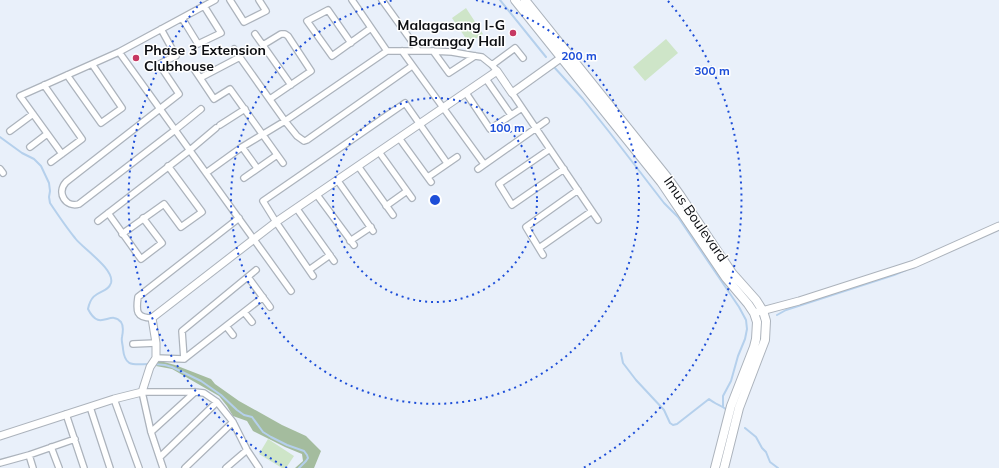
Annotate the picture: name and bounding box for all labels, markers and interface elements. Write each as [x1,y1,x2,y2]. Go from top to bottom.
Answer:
place label: Malagasang I-G Barangay Hall [397,16,505,50]
marker: Malagasang I-G Barangay Hall [508,28,518,38]
place label: Phase 3 Extension Clubhouse [144,41,266,75]
text: 200 m [561,48,597,63]
marker: Phase 3 Extension Clubhouse [131,53,141,63]
text: 300 m [694,63,730,78]
text: 100 m [489,120,525,135]
street label: Imus Boulevard [660,173,732,265]
centre of rings [428,193,442,207]

